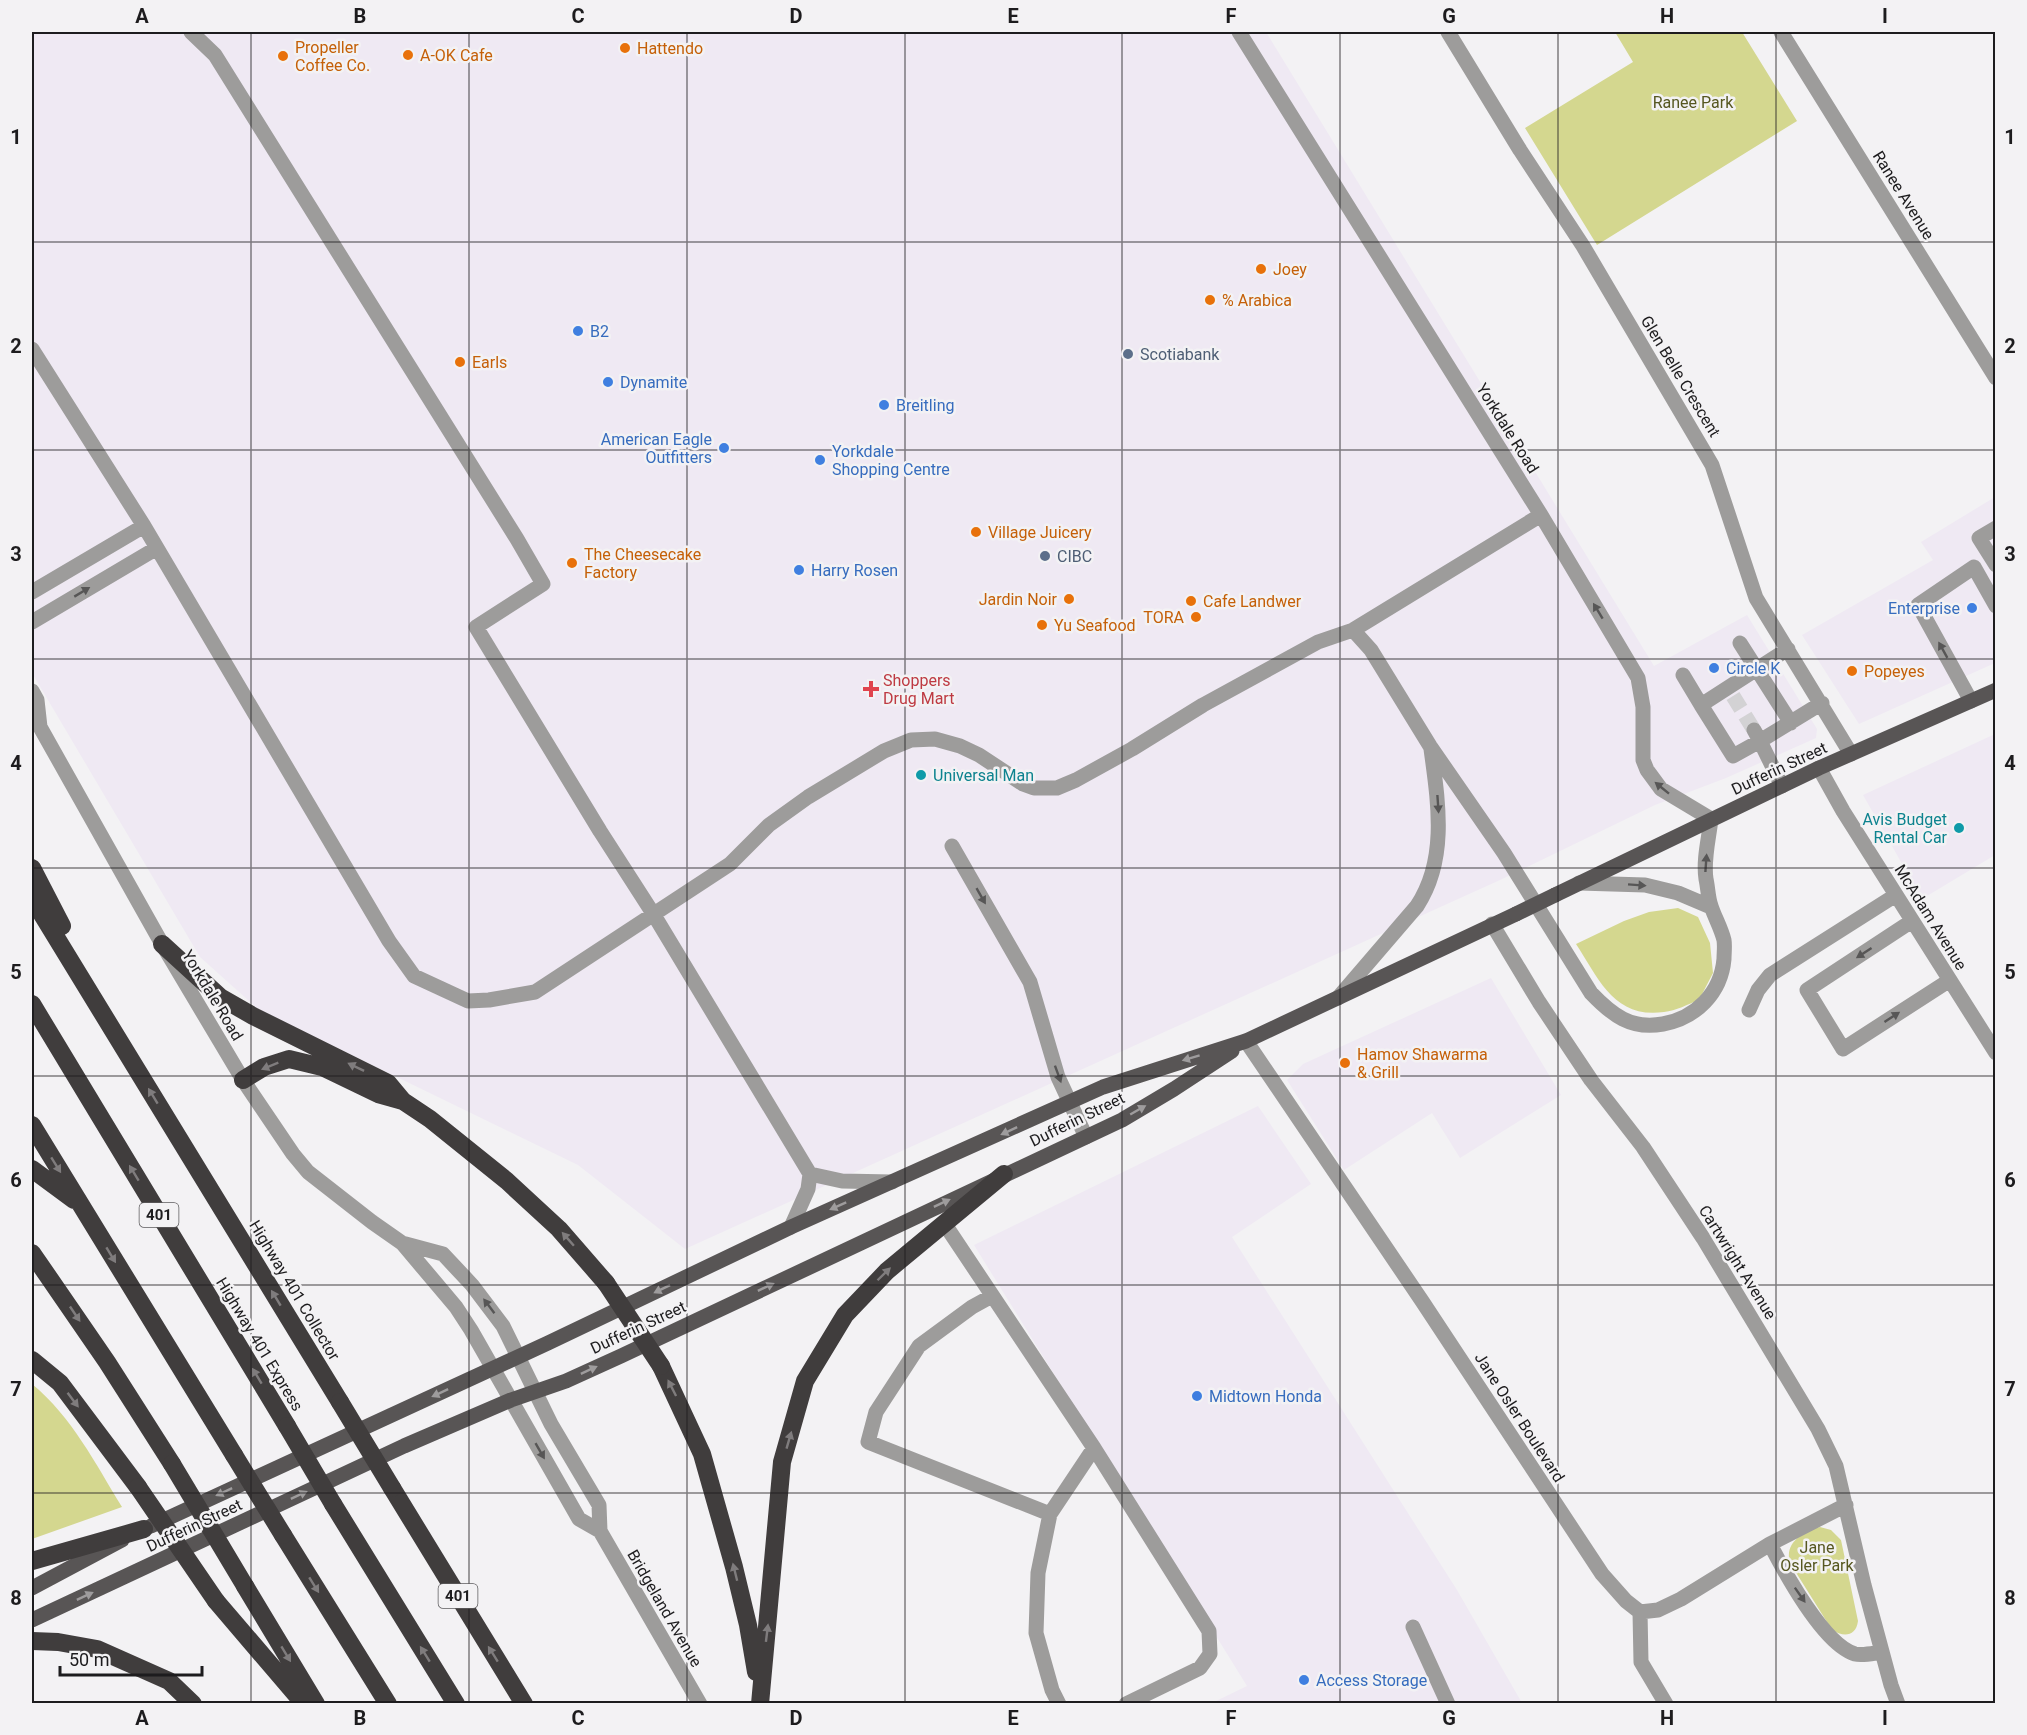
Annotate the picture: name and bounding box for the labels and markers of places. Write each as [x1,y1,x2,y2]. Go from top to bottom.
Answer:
place label: Propeller Coffee Co. [295,38,370,75]
place label: Hattendo [637,39,703,58]
marker: Hattendo [618,41,632,55]
place label: A-OK Cafe [420,46,493,65]
marker: A-OK Cafe [401,48,415,62]
marker: Propeller Coffee Co. [276,49,290,63]
place label: Joey [1273,260,1307,279]
marker: Joey [1254,262,1268,276]
place label: % Arabica [1222,291,1292,310]
marker: % Arabica [1203,293,1217,307]
place label: B2 [590,322,609,341]
marker: B2 [571,324,585,338]
place label: Scotiabank [1140,345,1220,364]
marker: Scotiabank [1121,347,1135,361]
place label: Earls [472,353,507,372]
marker: Earls [453,355,467,369]
place label: Dynamite [620,373,687,392]
marker: Dynamite [601,375,615,389]
place label: Breitling [896,396,954,415]
marker: Breitling [877,398,891,412]
place label: American Eagle Outfitters [601,430,712,467]
marker: American Eagle Outfitters [717,441,731,455]
place label: Yorkdale Shopping Centre [832,442,950,479]
marker: Yorkdale Shopping Centre [813,453,827,467]
place label: Village Juicery [988,523,1092,542]
marker: Village Juicery [969,525,983,539]
place label: The Cheesecake Factory [584,545,701,582]
place label: CIBC [1057,547,1092,566]
marker: CIBC [1038,549,1052,563]
marker: The Cheesecake Factory [565,556,579,570]
place label: Harry Rosen [811,561,898,580]
marker: Harry Rosen [792,563,806,577]
place label: Jardin Noir [979,590,1058,609]
marker: Jardin Noir [1062,592,1076,606]
place label: Cafe Landwer [1203,592,1302,611]
marker: Cafe Landwer [1184,594,1198,608]
place label: Enterprise [1888,599,1960,618]
marker: Enterprise [1965,601,1979,615]
place label: TORA [1143,608,1185,627]
marker: TORA [1189,610,1203,624]
place label: Yu Seafood [1054,616,1136,635]
marker: Yu Seafood [1035,618,1049,632]
place label: Circle K [1726,659,1781,678]
marker: Circle K [1707,661,1721,675]
place label: Popeyes [1864,662,1925,681]
marker: Popeyes [1845,664,1859,678]
place label: Shoppers Drug Mart [883,671,954,708]
marker: Shoppers Drug Mart [864,682,878,696]
place label: Universal Man [933,766,1034,785]
marker: Universal Man [914,768,928,782]
place label: Avis Budget Rental Car [1863,810,1948,847]
marker: Avis Budget Rental Car [1952,821,1966,835]
place label: Hamov Shawarma & Grill [1357,1045,1488,1082]
marker: Hamov Shawarma & Grill [1338,1056,1352,1070]
place label: Midtown Honda [1209,1387,1322,1406]
marker: Midtown Honda [1190,1389,1204,1403]
place label: Access Storage [1316,1671,1427,1690]
marker: Access Storage [1297,1673,1311,1687]

